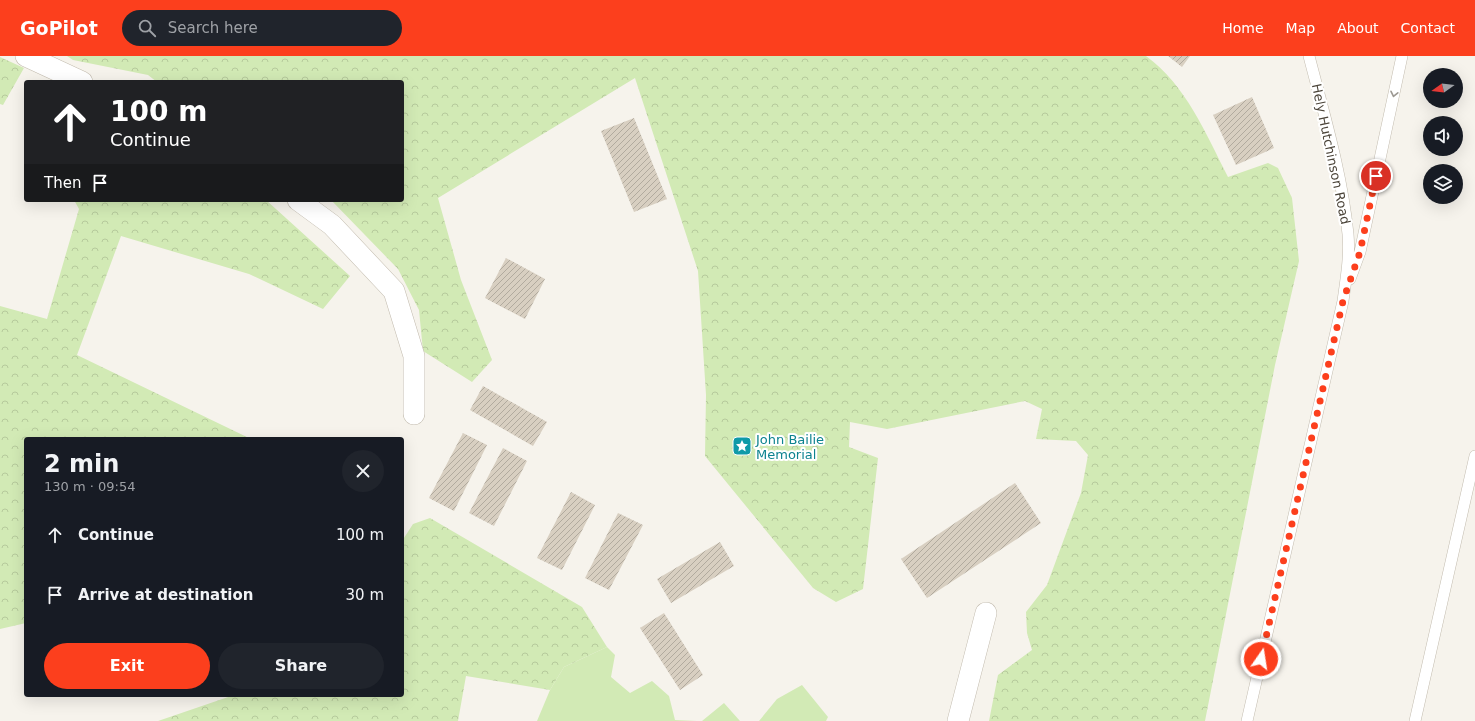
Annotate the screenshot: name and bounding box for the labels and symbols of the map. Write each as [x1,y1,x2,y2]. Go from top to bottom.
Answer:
north arrow [1423,68,1463,108]
street label: Hely Hutchinson Road [1309,82,1353,226]
one-way arrow [1391,91,1399,97]
pin [1359,159,1393,193]
place label: John Bailie Memorial [755,432,824,462]
place icon: John Bailie Memorial [731,435,753,457]
position arrow [1240,638,1282,680]

